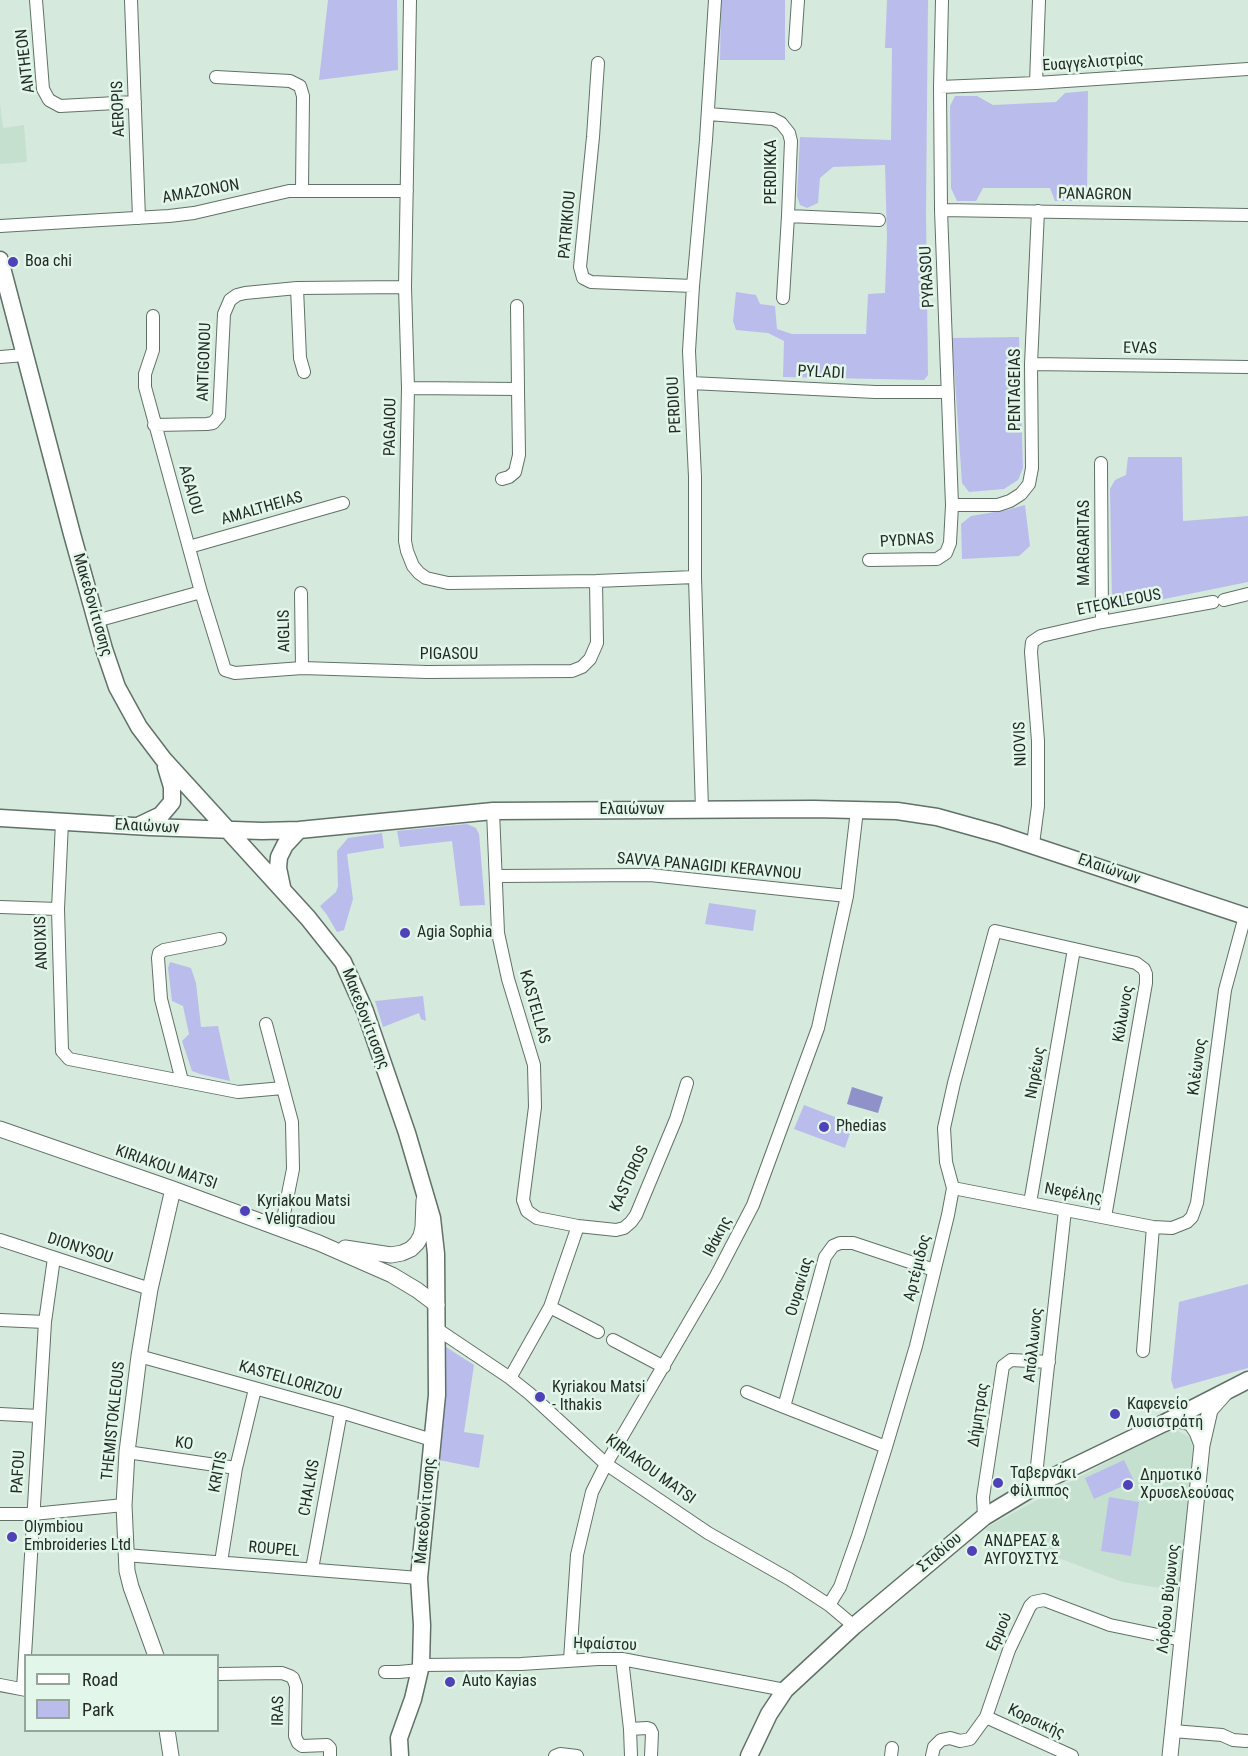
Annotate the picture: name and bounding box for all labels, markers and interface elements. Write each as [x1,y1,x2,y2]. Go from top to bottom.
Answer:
street label: ANTHEON [13,28,39,94]
street label: Ευαγγελιστρίας [1042,50,1144,76]
street label: AEROPIS [108,80,130,138]
street label: PERDIKKA [762,139,782,205]
street label: AMAZONON [161,176,241,208]
street label: PANAGRON [1058,185,1132,205]
street label: PATRIKIOU [555,190,581,260]
street label: PYRASOU [917,246,939,308]
place label: Boa chi [25,252,72,272]
marker: Boa chi [6,255,20,269]
street label: ANTIGONOU [194,322,216,402]
street label: EVAS [1123,339,1157,359]
street label: PENTAGEIAS [1006,349,1026,431]
street label: PYLADI [797,362,845,384]
street label: PERDIOU [664,376,686,434]
street label: PAGAIOU [381,398,401,456]
street label: AGAIOU [174,463,206,517]
street label: AMALTHEIAS [219,488,305,530]
street label: MARGARITAS [1075,500,1095,586]
street label: PYDNAS [879,530,935,552]
street label: Μακεδονίτισσης [68,551,116,659]
street label: ETEOKLEOUS [1075,585,1163,621]
street label: AIGLIS [275,610,295,652]
street label: PIGASOU [420,645,478,665]
street label: NIOVIS [1011,721,1031,767]
street label: Ελαιώνων [600,800,664,820]
street label: Ελαιώνων [114,816,180,838]
street label: SAVVA PANAGIDI KERAVNOU [616,849,802,885]
street label: Ελαιώνων [1075,850,1143,890]
street label: ANOIXIS [31,916,53,970]
place label: Agia Sophia [417,923,492,943]
marker: Agia Sophia [398,926,412,940]
street label: Μακεδονίτισσης [337,966,393,1072]
street label: KASTELLAS [514,968,554,1046]
street label: Κύλωνος [1110,984,1138,1044]
street label: Κλέωνος [1184,1037,1212,1097]
street label: Νηρέως [1022,1046,1050,1100]
place label: Phedias [836,1117,887,1137]
marker: Phedias [817,1120,831,1134]
street label: KIRIAKOU MATSI [113,1142,219,1194]
street label: KASTOROS [606,1143,654,1215]
street label: Νεφέλης [1043,1179,1103,1209]
place label: Kyriakou Matsi - Veligradiou [257,1192,350,1230]
marker: Kyriakou Matsi - Veligradiou [238,1204,252,1218]
street label: Ιθάκης [700,1213,736,1261]
street label: DIONYSOU [45,1229,115,1269]
street label: Αρτέμιδος [900,1233,936,1303]
street label: Ουρανίας [782,1255,818,1319]
street label: Απόλλωνος [1021,1307,1047,1383]
street label: KASTELLORIZOU [236,1357,344,1405]
street label: THEMISTOKLEOUS [98,1361,130,1481]
place label: Kyriakou Matsi - Ithakis [552,1378,645,1416]
street label: Δήμητρας [964,1382,994,1448]
marker: Kyriakou Matsi - Ithakis [533,1390,547,1404]
place label: Καφενείο Λυσιστράτη [1127,1395,1203,1433]
marker: Καφενείο Λυσιστράτη [1108,1407,1122,1421]
street label: KIRIAKOU MATSI [601,1431,699,1509]
street label: KO [174,1433,194,1455]
street label: PAFOU [8,1450,30,1494]
street label: KRITIS [206,1450,232,1494]
street label: Μακεδονίτισσης [412,1457,440,1565]
street label: CHALKIS [296,1458,324,1518]
place label: Ταβερνάκι Φίλιππος [1010,1464,1076,1502]
place label: Δημοτικό Χρυσελεούσας [1140,1466,1235,1504]
marker: Ταβερνάκι Φίλιππος [991,1476,1005,1490]
marker: Δημοτικό Χρυσελεούσας [1121,1478,1135,1492]
place label: Olymbiou Embroideries Ltd [24,1518,131,1556]
street label: Σταδίου [914,1529,966,1577]
marker: Olymbiou Embroideries Ltd [5,1530,19,1544]
place label: ΑΝΔΡΕΑΣ & ΑΥΓΟΥΣΤΥΣ [984,1532,1060,1570]
street label: ROUPEL [247,1538,301,1562]
street label: Λόρδου Βύρωνος [1154,1543,1184,1655]
marker: ΑΝΔΡΕΑΣ & ΑΥΓΟΥΣΤΥΣ [965,1544,979,1558]
street label: Ερμού [983,1610,1017,1654]
street label: Ηφαίστου [573,1634,637,1656]
legend [24,1654,219,1732]
text: Road [82,1669,118,1690]
place label: Auto Kayias [462,1672,537,1692]
marker: Auto Kayias [443,1675,457,1689]
street label: IRAS [269,1696,289,1726]
text: Park [82,1699,114,1720]
street label: Κορσικής [1004,1700,1068,1744]

